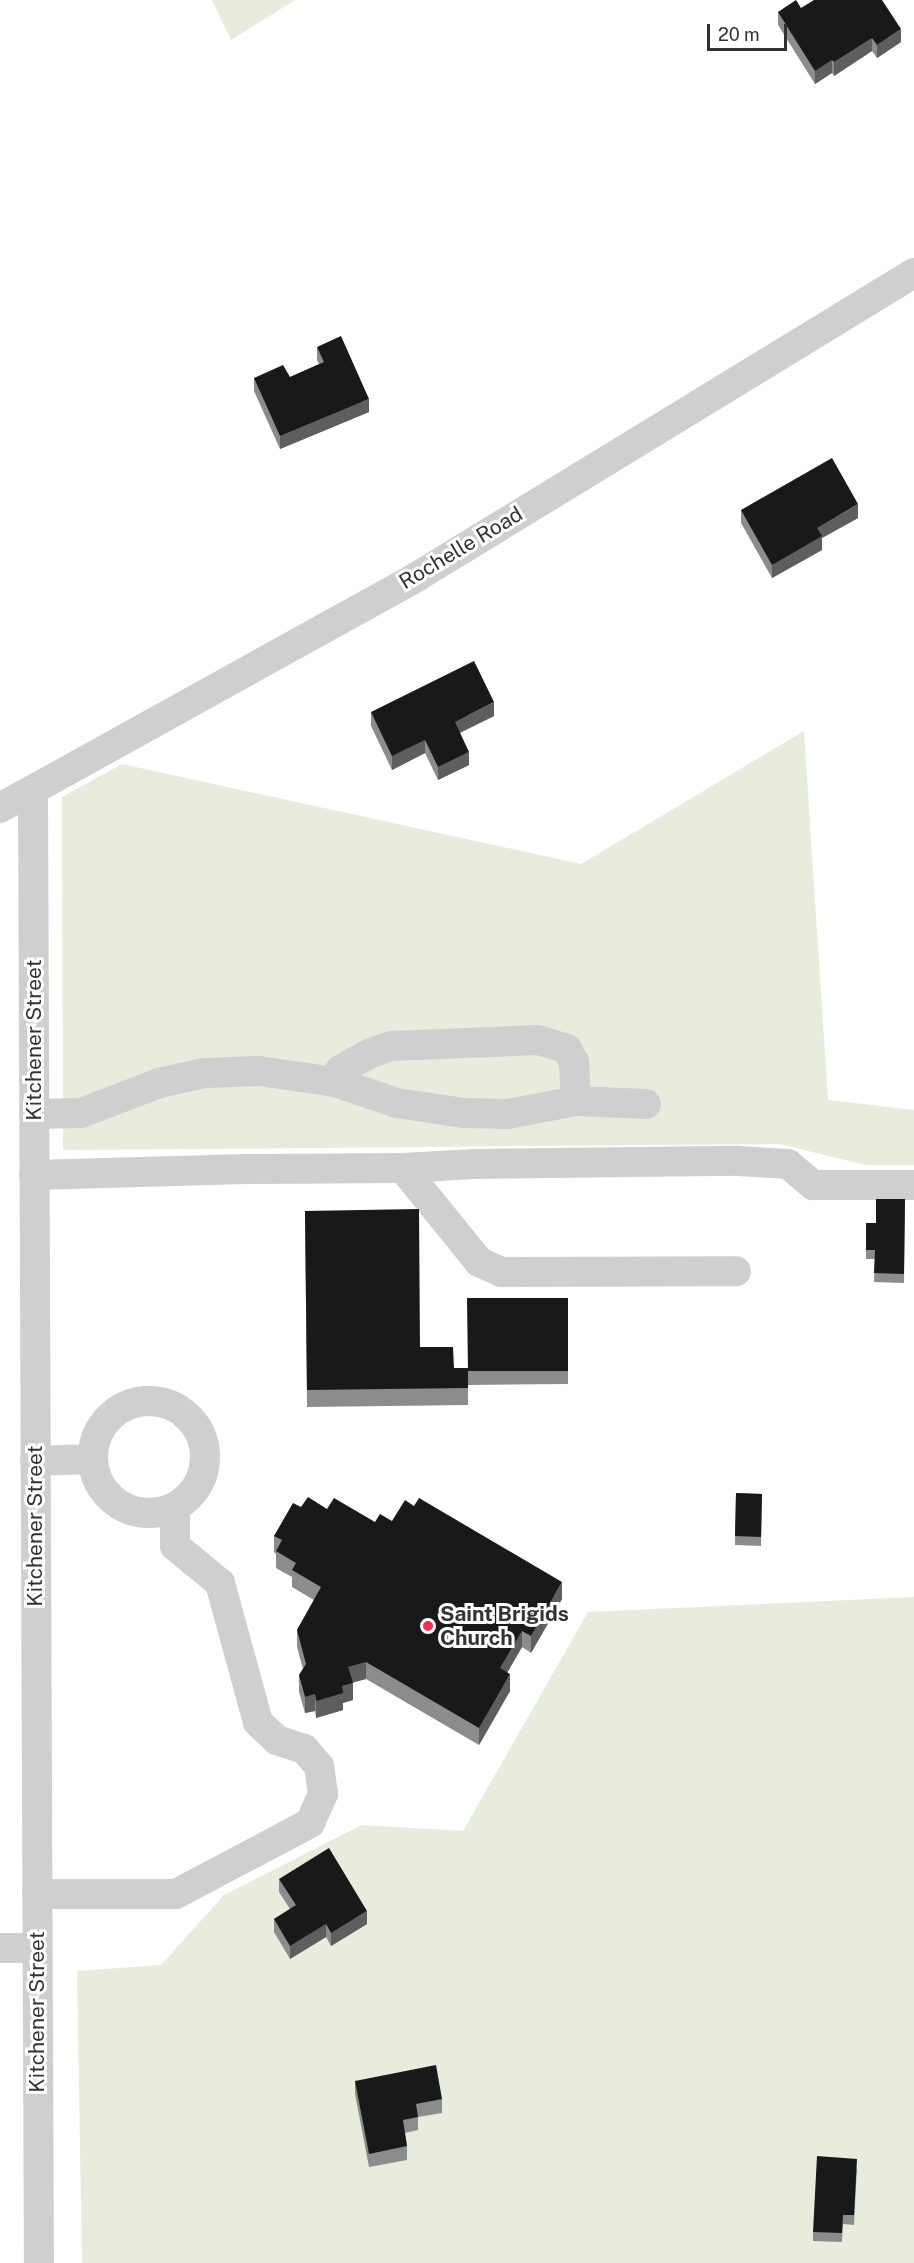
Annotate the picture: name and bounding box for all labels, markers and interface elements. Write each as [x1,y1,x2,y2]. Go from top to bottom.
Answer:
scale bar [710,12,790,50]
text: 20 m [718,24,760,45]
street label: Rochelle Road [395,501,527,595]
street label: Kitchener Street [21,959,47,1121]
street label: Kitchener Street [22,1445,48,1607]
place label: Saint Brigids Church [440,1601,569,1651]
marker: Saint Brigids Church [421,1619,435,1633]
street label: Kitchener Street [24,1931,50,2093]

